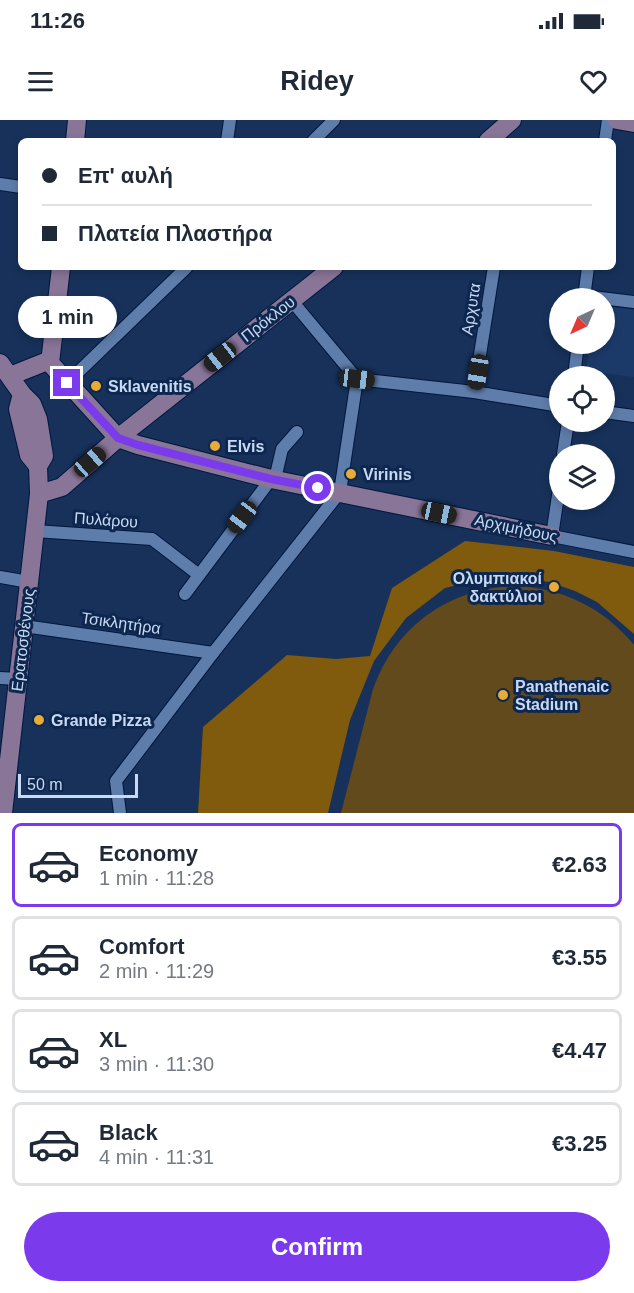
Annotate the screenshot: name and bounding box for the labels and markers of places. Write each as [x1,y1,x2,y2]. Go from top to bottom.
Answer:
place label: Sklavenitis [108,378,192,395]
marker: Sklavenitis [89,379,103,393]
place label: Elvis [227,438,264,455]
marker: Elvis [208,439,222,453]
place label: Virinis [363,466,412,483]
marker: Virinis [344,467,358,481]
place label: Ολυμπιακοί δακτύλιοι [453,570,542,605]
marker: Ολυμπιακοί δακτύλιοι [547,580,561,594]
place label: Panathenaic Stadium [515,678,609,713]
marker: Panathenaic Stadium [496,688,510,702]
place label: Grande Pizza [51,712,152,729]
marker: Grande Pizza [32,713,46,727]

